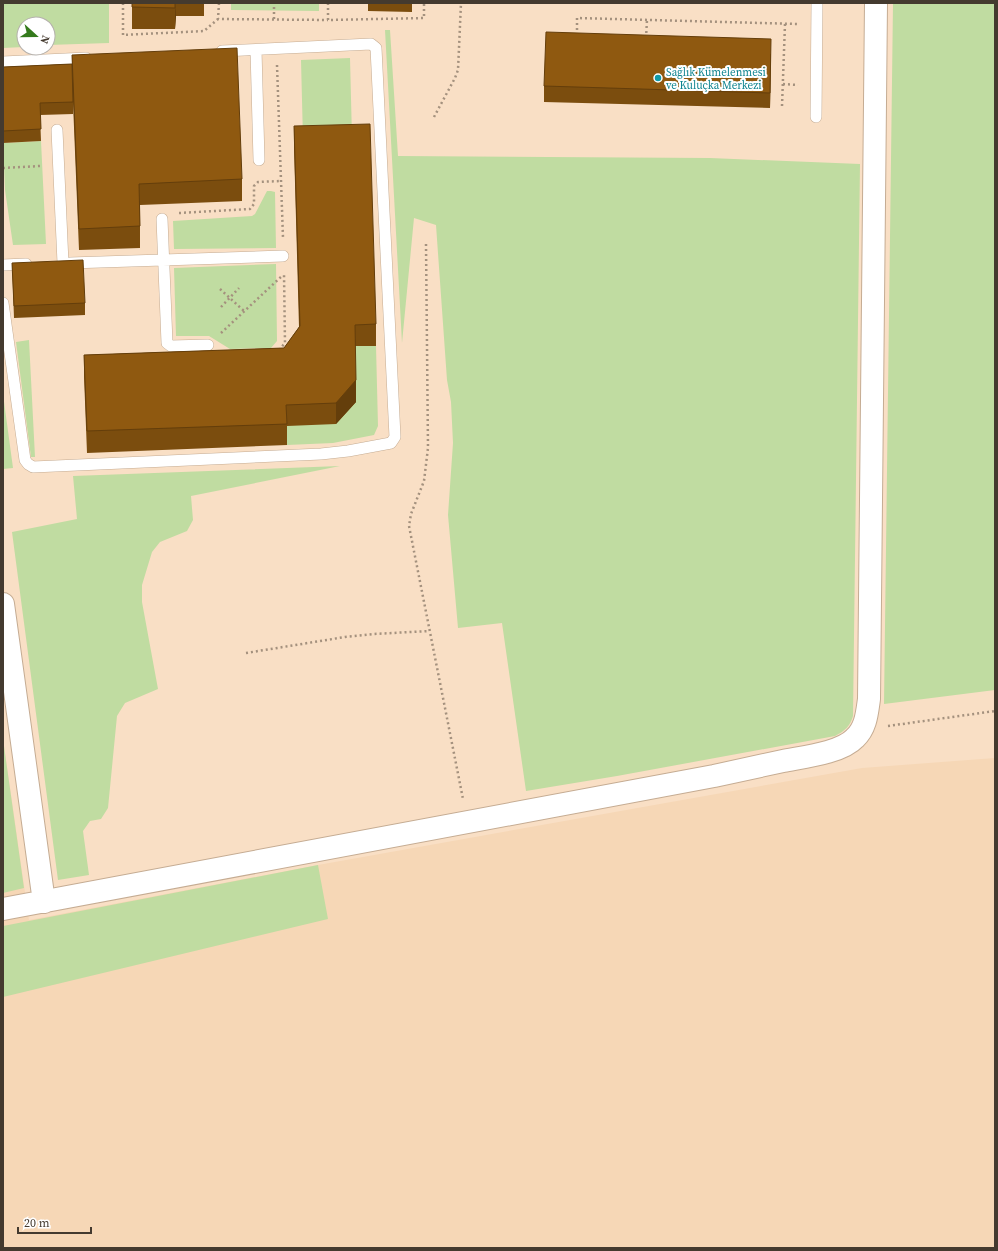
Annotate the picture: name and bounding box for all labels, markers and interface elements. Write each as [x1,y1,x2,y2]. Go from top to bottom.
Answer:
north arrow [16,16,56,56]
text: N [36,33,53,46]
place label: Sağlık Kümelenmesi ve Kuluçka Merkezi [666,65,766,93]
marker: Sağlık Kümelenmesi ve Kuluçka Merkezi [653,73,663,83]
scale bar [18,1209,91,1235]
text: 20 m [24,1215,50,1231]

